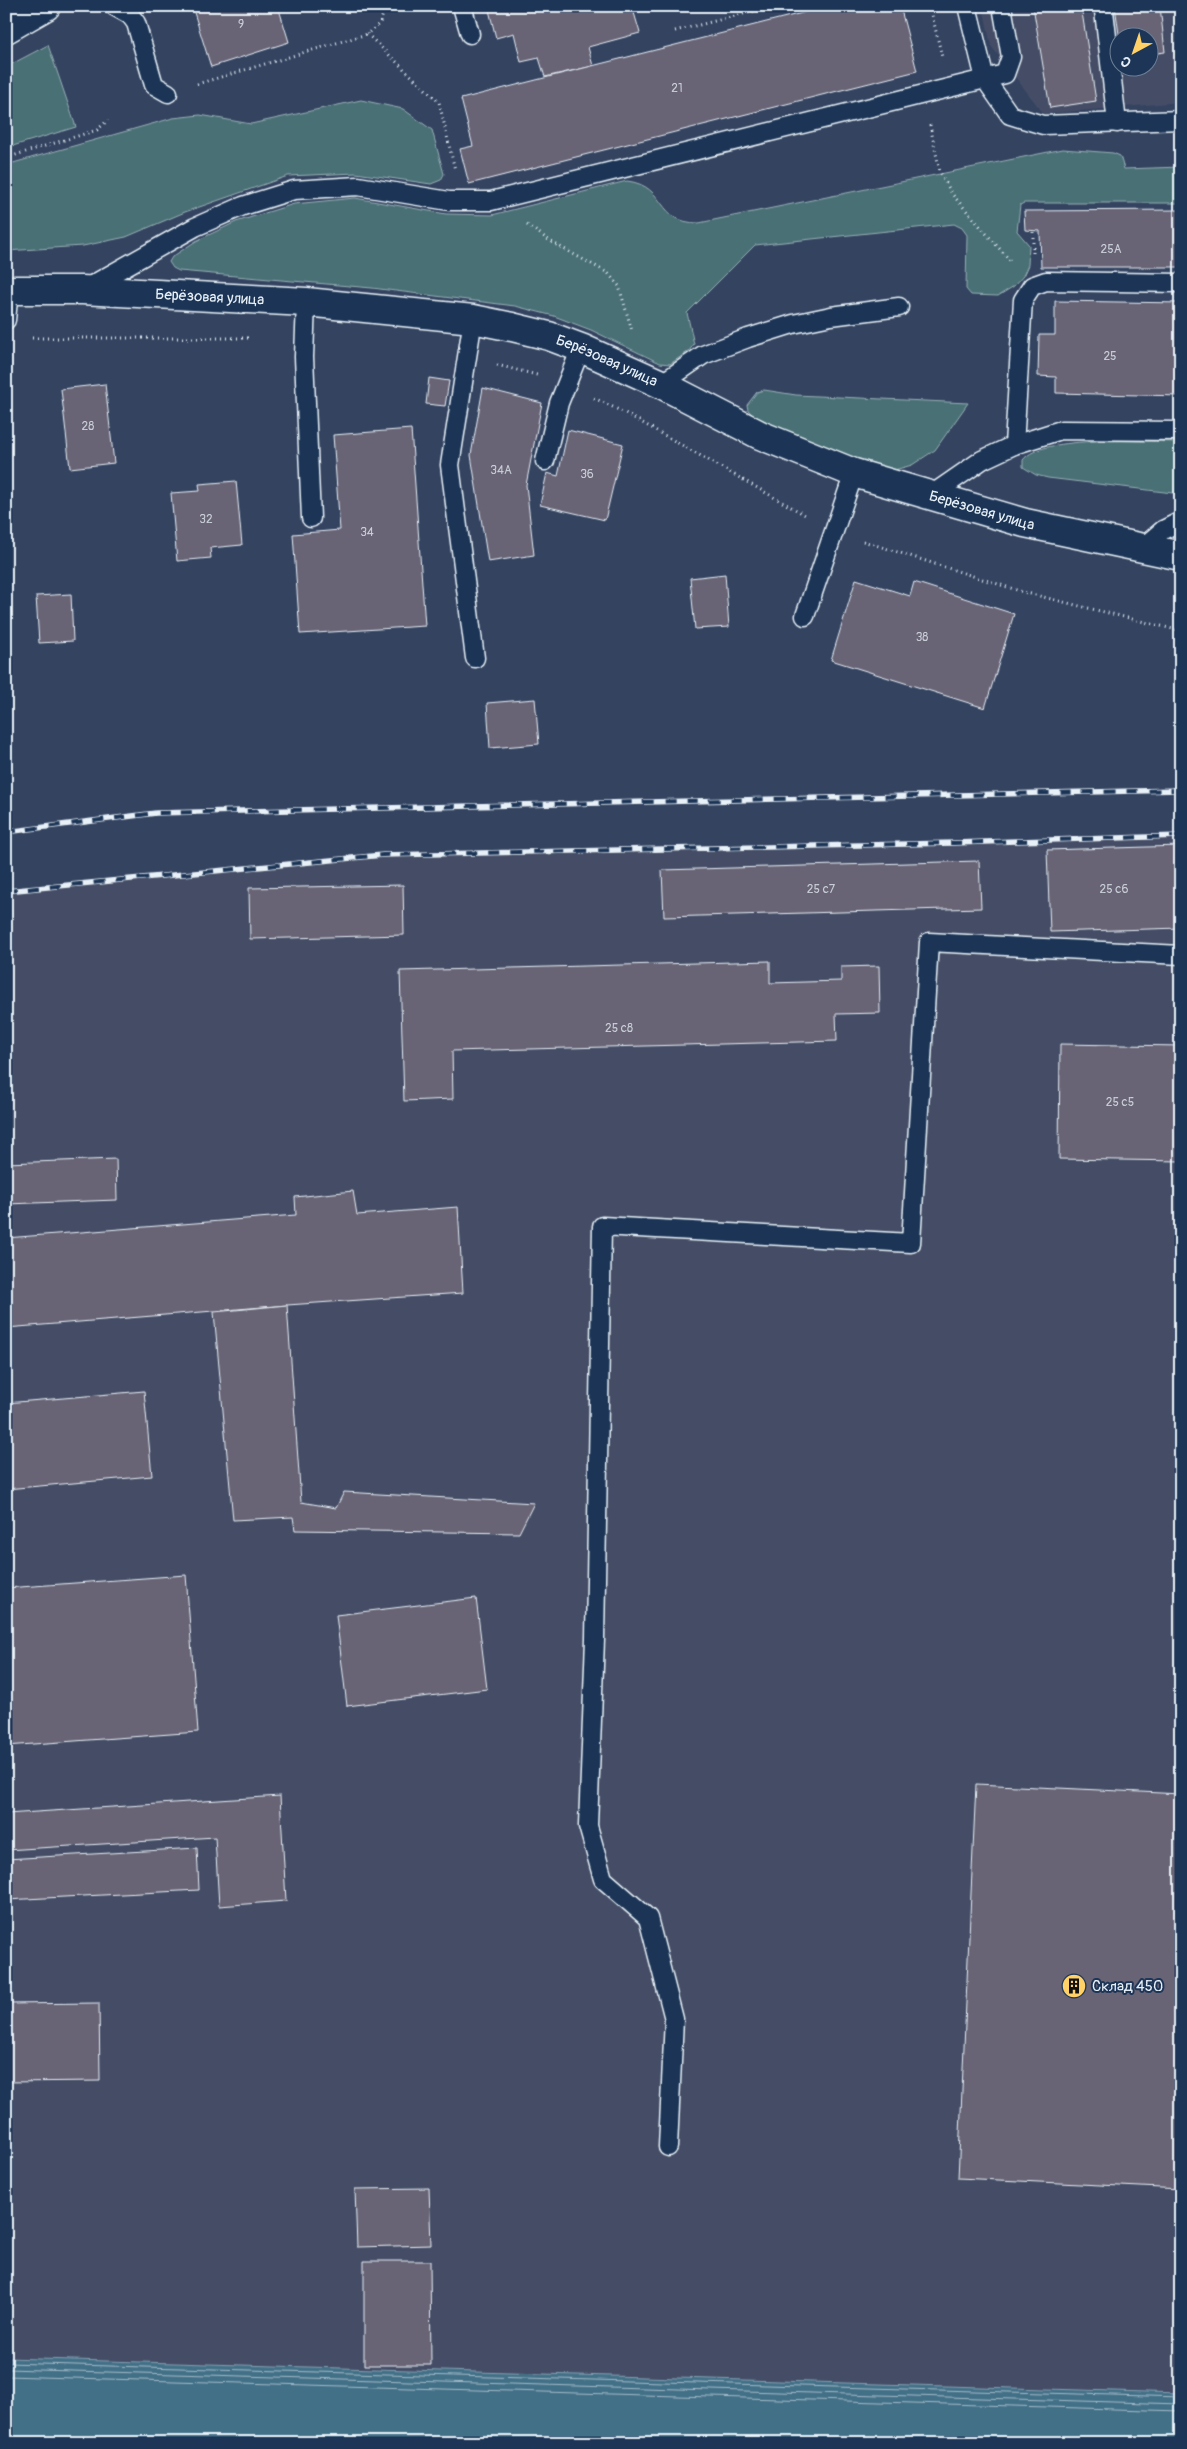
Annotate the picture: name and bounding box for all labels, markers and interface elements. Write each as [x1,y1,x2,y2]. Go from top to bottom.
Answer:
house number: 9 [238,17,244,32]
north arrow [1110,28,1160,78]
text: С [1117,52,1135,71]
house number: 21 [671,81,683,96]
house number: 25А [1100,242,1122,257]
street label: Берёзовая улица [155,285,265,310]
street label: Берёзовая улица [553,331,661,391]
house number: 25 [1103,349,1117,364]
house number: 28 [82,419,94,434]
house number: 34А [490,463,512,478]
house number: 36 [580,467,594,482]
street label: Берёзовая улица [927,486,1036,535]
house number: 32 [199,512,213,527]
house number: 34 [360,525,374,540]
house number: 38 [916,630,928,645]
house number: 25 с7 [807,882,836,897]
house number: 25 с6 [1100,882,1128,897]
house number: 25 с8 [605,1021,633,1036]
house number: 25 с5 [1106,1095,1134,1110]
building icon: Склад 450 [1061,1973,1087,1999]
place label: Склад 450 [1092,1977,1163,1996]

